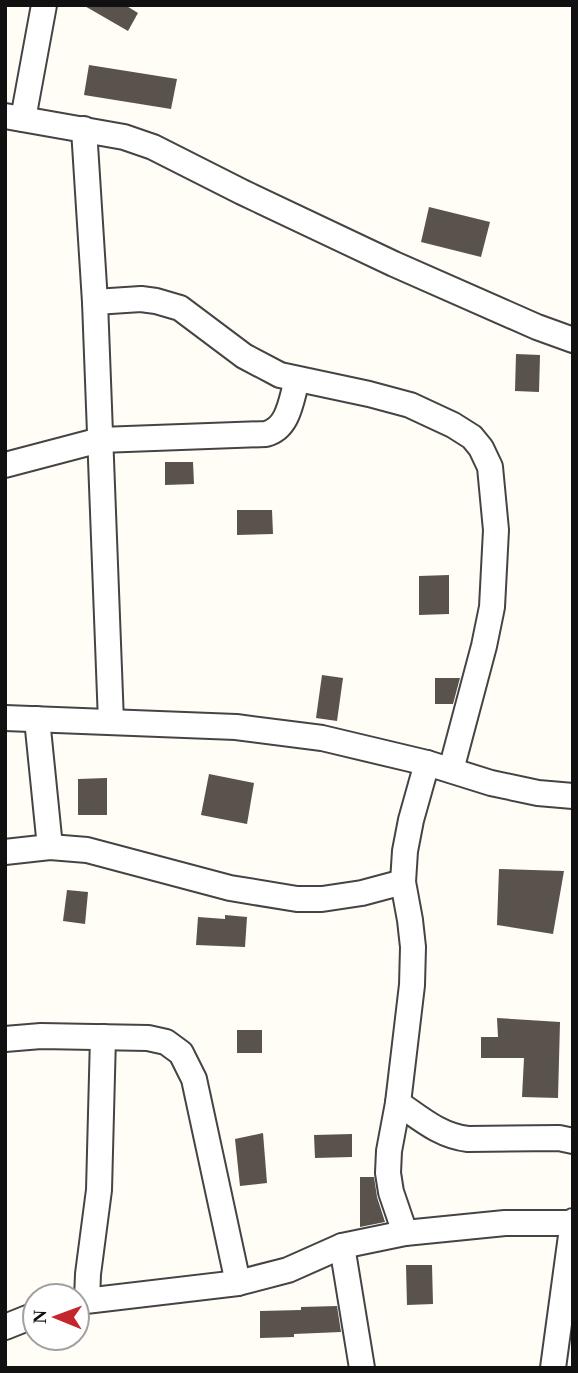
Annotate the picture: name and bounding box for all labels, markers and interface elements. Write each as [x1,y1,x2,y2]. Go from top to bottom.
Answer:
north arrow [21,1282,91,1352]
text: N [29,1309,50,1324]

